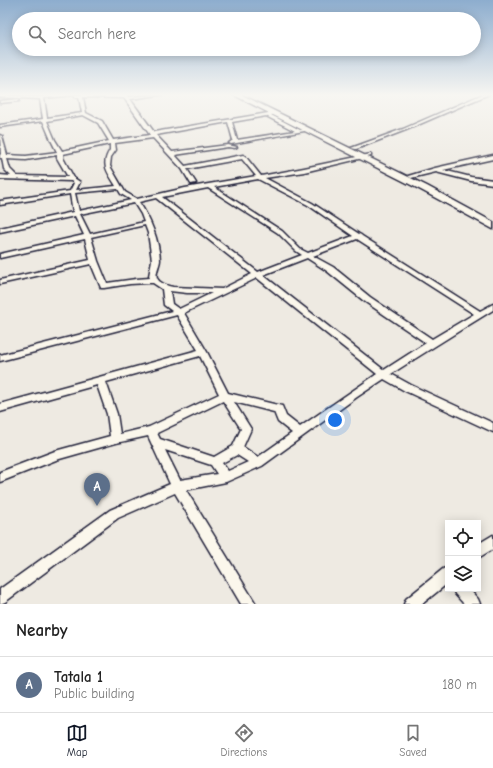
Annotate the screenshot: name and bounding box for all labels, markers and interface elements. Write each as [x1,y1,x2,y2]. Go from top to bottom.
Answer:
search box [12,12,481,56]
icon: search [26,23,48,45]
text: Search here [58,25,136,43]
your location [325,410,345,430]
pin: A [84,473,110,506]
map controls [445,520,481,592]
button: locate [445,520,481,556]
button: layers [445,556,481,592]
text: Nearby [16,621,67,640]
text: Tatala 1 [54,668,103,686]
text: A [25,677,33,692]
text: 180 m [442,677,477,692]
text: Public building [54,686,135,701]
tab: Map [66,722,88,759]
tab: Directions [220,722,267,759]
tab: Saved [399,722,427,759]

